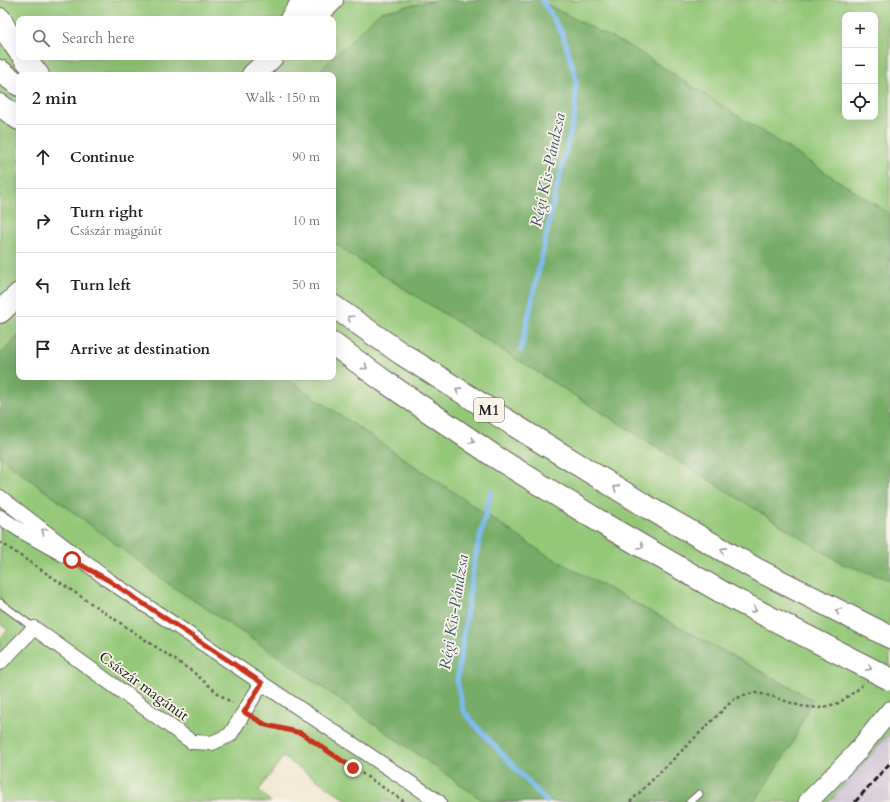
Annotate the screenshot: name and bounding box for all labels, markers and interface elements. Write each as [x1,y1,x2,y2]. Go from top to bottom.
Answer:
map controls [842,12,878,120]
button: + [842,12,878,48]
search box [16,16,336,60]
icon: search [30,27,52,49]
text: Search here [62,28,135,48]
button: − [842,48,878,84]
button: locate [842,84,878,120]
text: 2 min [32,87,77,110]
text: Walk · 150 m [245,89,320,107]
water label: Régi Kis-Pándzsa [525,111,571,229]
icon: ahead [32,146,54,168]
text: Continue [70,147,135,167]
text: 90 m [292,148,320,166]
text: Turn right [70,202,143,222]
icon: right [32,210,54,232]
text: 10 m [292,212,320,230]
text: Császár magánút [70,222,162,240]
icon: left [32,274,54,296]
text: Turn left [70,275,131,295]
text: 50 m [292,276,320,294]
one-way arrow [347,316,354,323]
icon: arrive [32,338,54,360]
text: Arrive at destination [70,339,210,359]
one-way arrow [360,362,367,369]
one-way arrow [455,387,462,394]
road number: M1 [474,398,504,422]
one-way arrow [468,436,475,443]
one-way arrow [613,485,620,493]
one-way arrow [42,528,49,535]
one-way arrow [637,541,644,548]
one-way arrow [720,548,727,555]
route start [63,551,81,569]
water label: Régi Kis-Pándzsa [434,553,474,671]
one-way arrow [750,605,757,613]
one-way arrow [835,608,842,616]
street label: Császár magánút [95,647,193,725]
one-way arrow [865,664,873,671]
route end [344,759,362,777]

